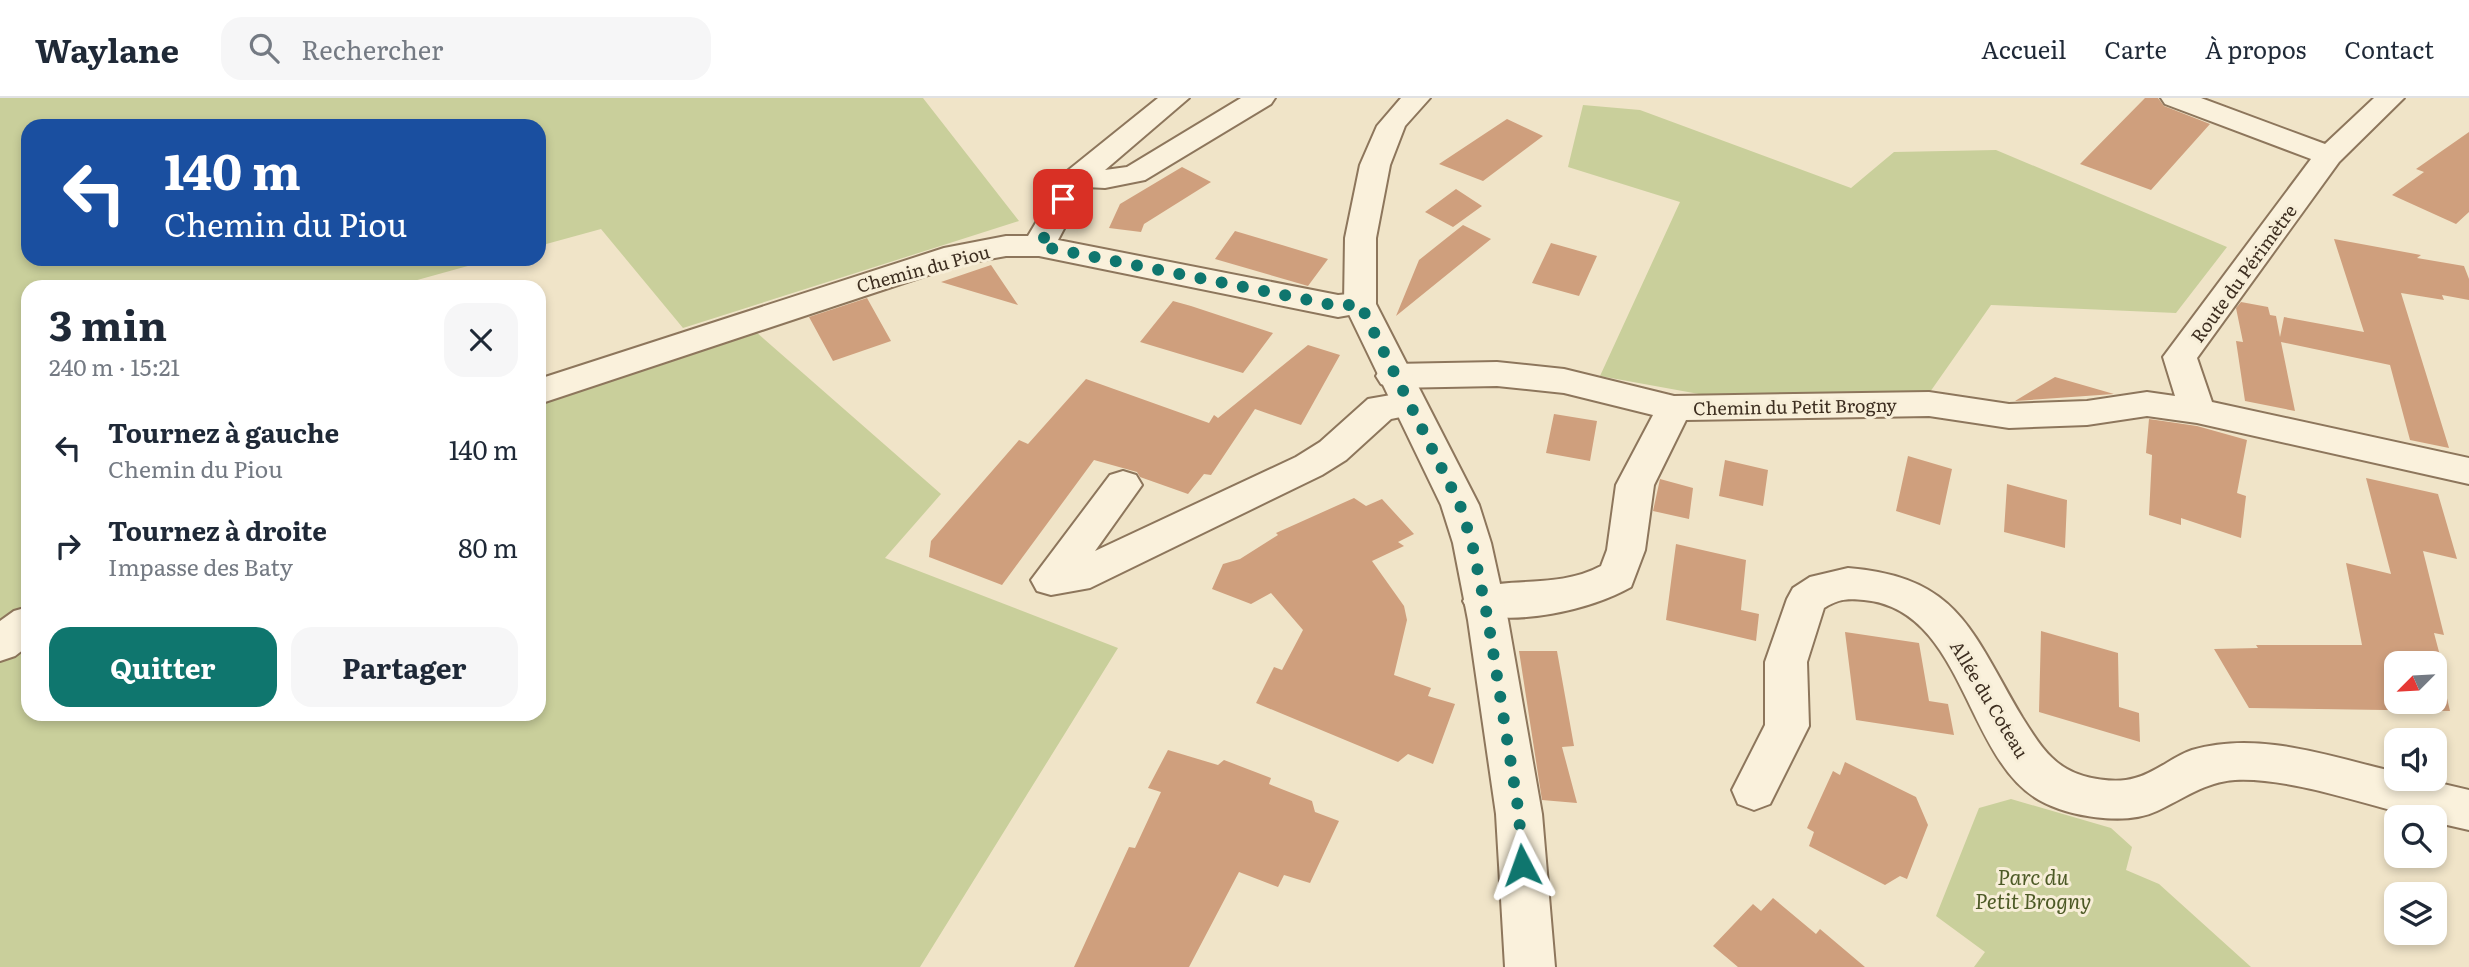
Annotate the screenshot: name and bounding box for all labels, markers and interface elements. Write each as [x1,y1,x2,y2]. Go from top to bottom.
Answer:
search box [221,17,711,80]
text: Waylane [35,24,179,73]
icon: search [245,29,283,67]
text: Rechercher [301,29,443,68]
text: Accueil [1981,31,2066,66]
text: Carte [2104,31,2167,66]
text: À propos [2205,31,2306,66]
text: Contact [2344,31,2434,66]
text: 140 m [164,132,301,205]
icon: left [49,147,140,238]
pin [1033,169,1093,229]
icon: arrive [1044,180,1082,218]
street label: Route du Périmètre [2184,198,2302,348]
text: Chemin du Piou [164,199,407,247]
street label: Chemin du Piou [853,237,993,299]
text: 3 min [49,292,167,354]
button: close [444,303,518,377]
text: 240 m · 15:21 [49,349,180,383]
street label: Chemin du Petit Brogny [1693,391,1898,421]
text: Tournez à gauche [108,412,339,451]
icon: left [49,429,87,467]
text: 140 m [449,429,518,468]
text: Chemin du Piou [108,451,283,485]
text: Tournez à droite [108,510,327,549]
icon: right [49,527,87,565]
text: 80 m [458,527,518,566]
text: Impasse des Baty [108,549,293,583]
button: Quitter [49,627,277,707]
button: Partager [291,627,518,707]
street label: Allée du Coteau [1944,635,2036,763]
north arrow [2384,651,2446,714]
map controls [2384,651,2447,945]
button: sound [2384,728,2447,791]
button: search [2384,805,2447,868]
position arrow [1485,828,1559,902]
park label: Parc du Petit Brogny [1975,860,2091,915]
button: layers [2384,882,2447,945]

